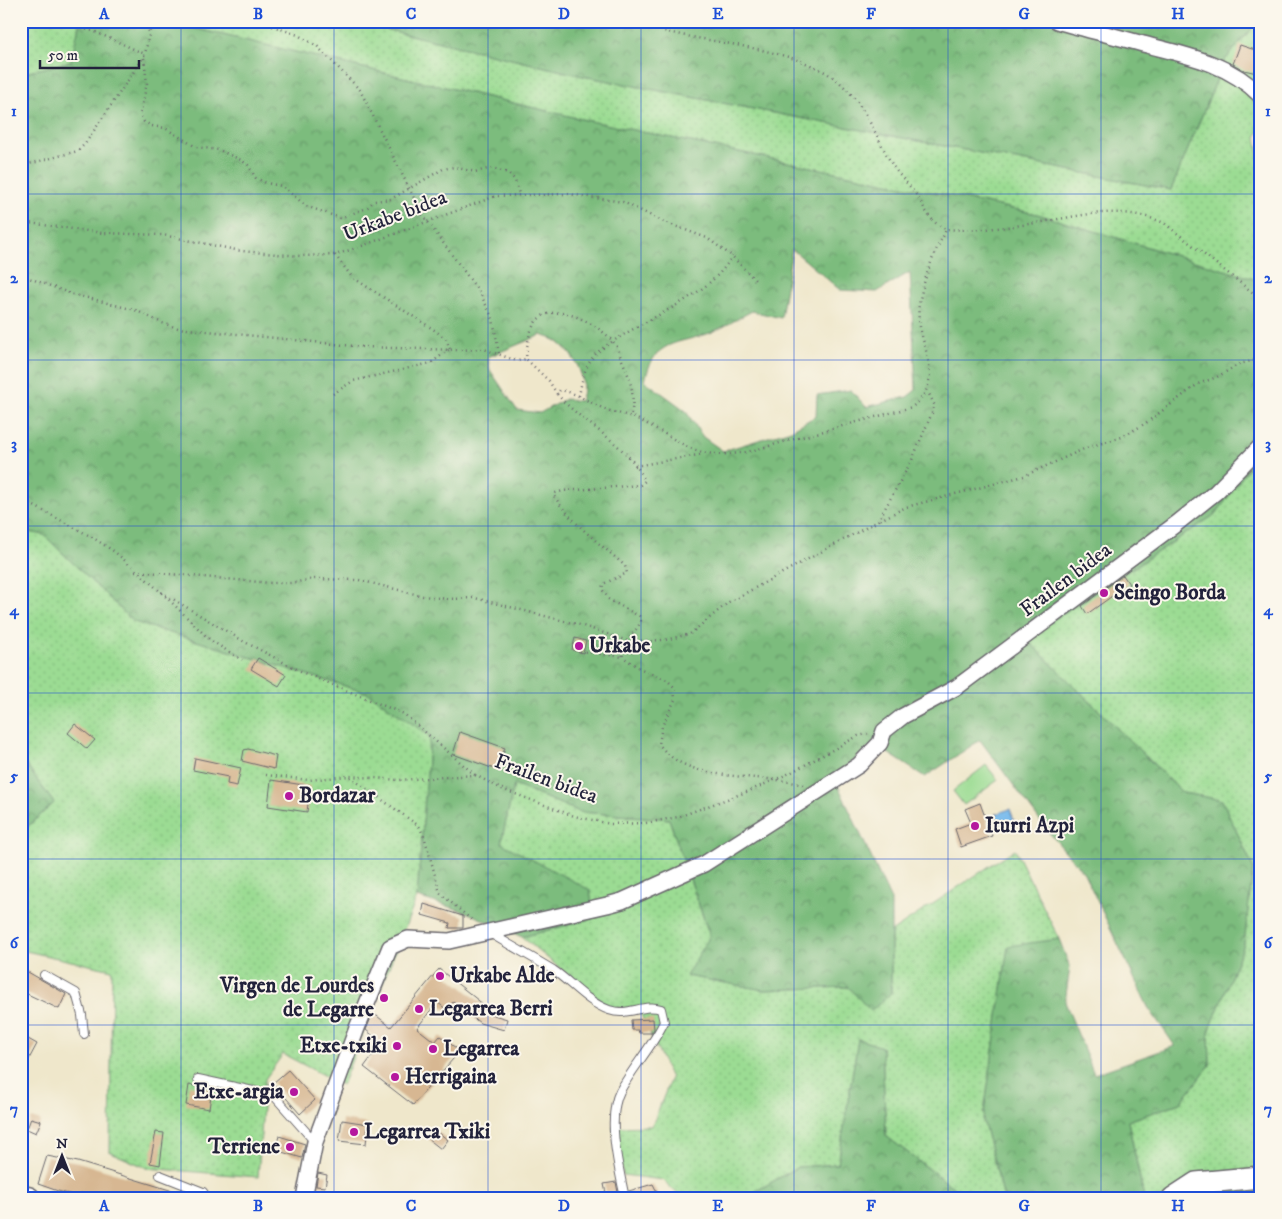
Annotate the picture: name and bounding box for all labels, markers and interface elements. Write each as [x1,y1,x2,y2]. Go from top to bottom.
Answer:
text: A [98,4,110,24]
text: B [253,4,263,24]
text: C [406,4,416,24]
text: D [558,4,570,24]
text: E [712,4,724,24]
text: F [866,4,876,24]
text: G [1018,4,1030,24]
text: H [1171,4,1185,24]
scale bar [40,38,139,70]
text: 50 m [48,46,78,65]
text: 1 [11,101,17,121]
text: 1 [1265,101,1271,121]
street label: Urkabe bidea [339,184,451,248]
text: 2 [10,268,19,288]
text: 2 [1264,268,1273,288]
text: 3 [11,434,17,454]
text: 3 [1265,434,1271,454]
street label: Frailen bidea [1015,537,1117,623]
place label: Seingo Borda [1114,580,1227,606]
marker: Seingo Borda [1098,587,1110,599]
text: 4 [8,600,19,620]
text: 4 [1262,600,1273,620]
place label: Urkabe [589,633,651,659]
marker: Urkabe [573,640,585,652]
street label: Frailen bidea [491,748,601,810]
text: 5 [9,766,18,786]
text: 5 [1263,766,1272,786]
place label: Bordazar [299,783,377,809]
marker: Bordazar [283,790,295,802]
place label: Iturri Azpi [985,813,1075,839]
marker: Iturri Azpi [969,820,981,832]
text: 6 [10,933,20,953]
text: 6 [1264,933,1274,953]
place label: Urkabe Alde [450,963,555,989]
marker: Urkabe Alde [434,970,446,982]
place label: Virgen de Lourdes de Legarre [219,973,374,1023]
marker: Virgen de Lourdes de Legarre [378,992,390,1004]
place label: Legarrea Berri [429,996,553,1022]
marker: Legarrea Berri [413,1003,425,1015]
place label: Etxe-txiki [300,1033,388,1059]
place label: Legarrea [443,1036,520,1062]
marker: Etxe-txiki [391,1040,403,1052]
marker: Legarrea [427,1043,439,1055]
place label: Herrigaina [405,1064,498,1090]
marker: Herrigaina [389,1071,401,1083]
place label: Etxe-argia [194,1079,285,1105]
marker: Etxe-argia [288,1086,300,1098]
text: 7 [10,1099,18,1119]
text: 7 [1264,1099,1272,1119]
place label: Legarrea Txiki [364,1119,491,1145]
marker: Legarrea Txiki [348,1126,360,1138]
north arrow [38,1132,88,1182]
place label: Terriene [207,1134,280,1160]
text: N [56,1135,68,1153]
marker: Terriene [284,1141,296,1153]
text: A [98,1196,110,1216]
text: B [253,1196,263,1216]
text: C [406,1196,416,1216]
text: D [558,1196,570,1216]
text: E [712,1196,724,1216]
text: F [866,1196,876,1216]
text: G [1018,1196,1030,1216]
text: H [1171,1196,1185,1216]

